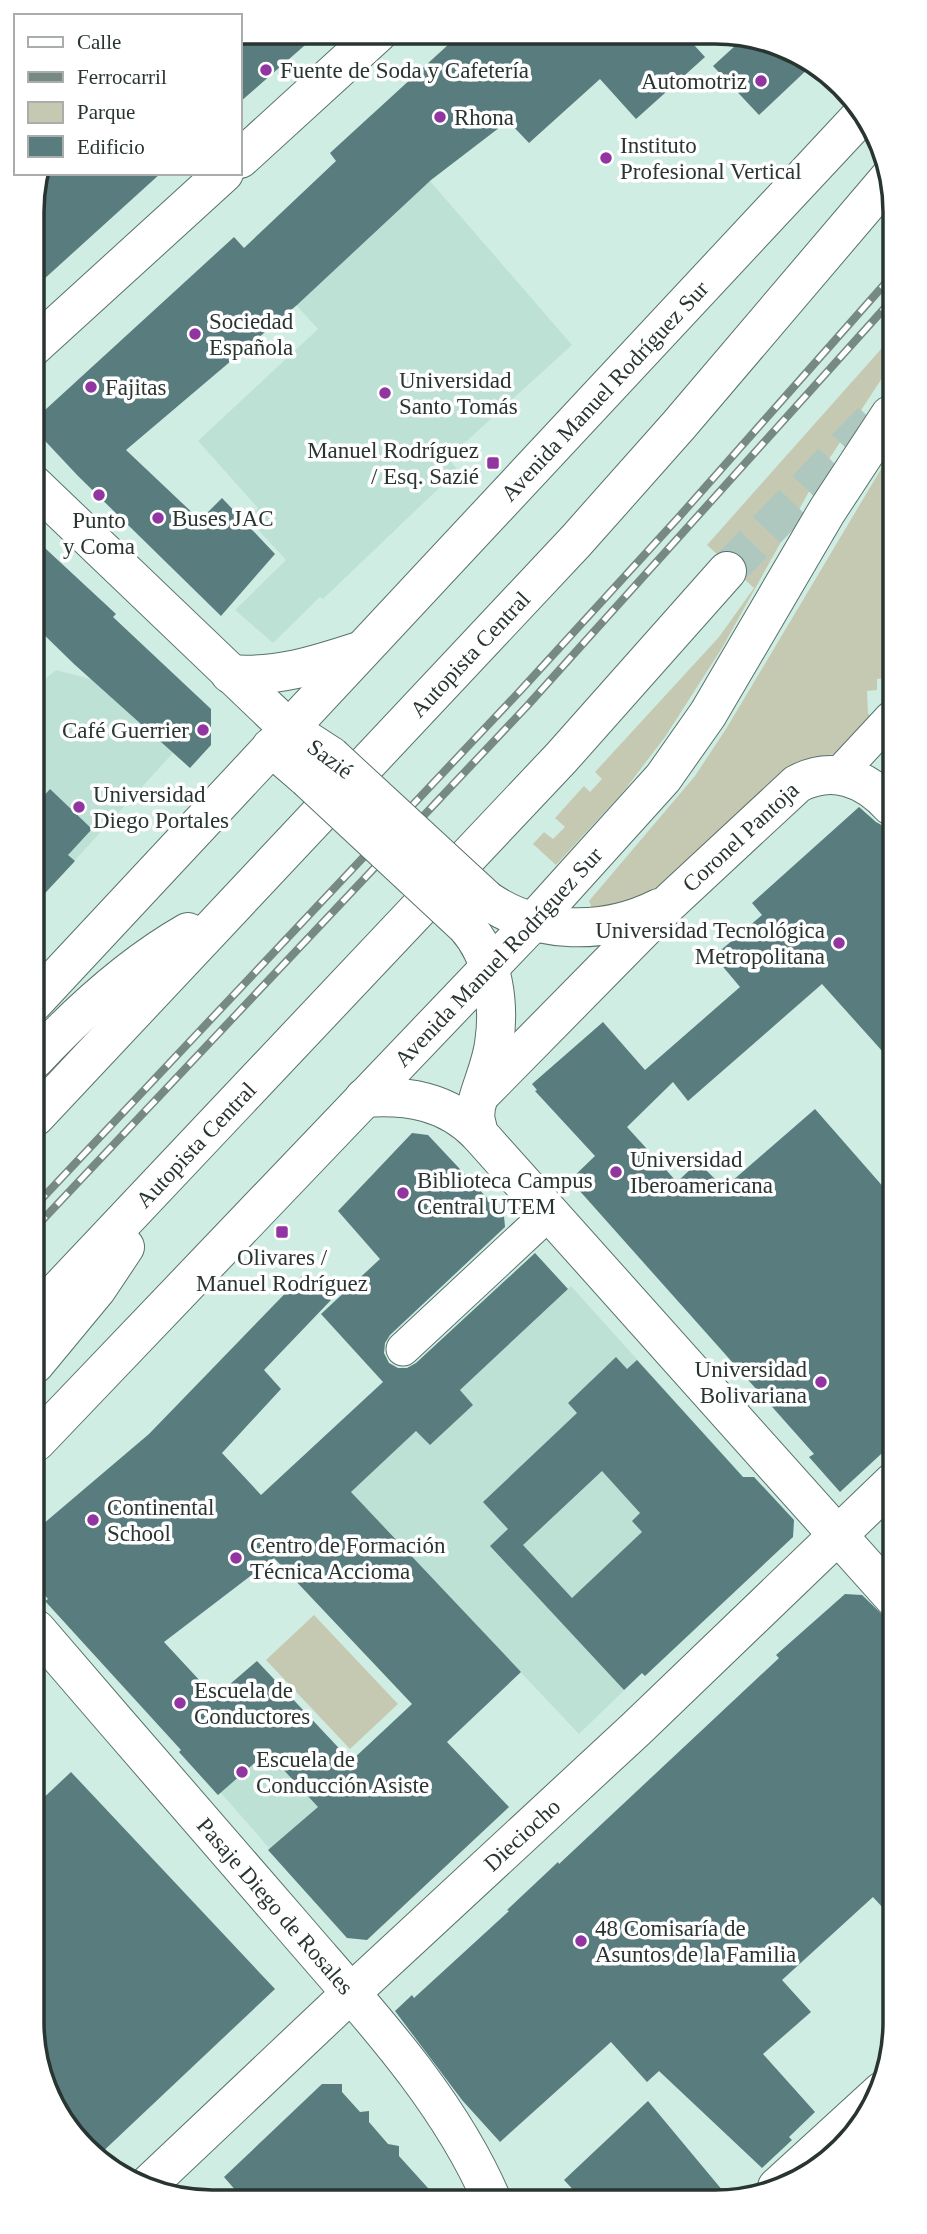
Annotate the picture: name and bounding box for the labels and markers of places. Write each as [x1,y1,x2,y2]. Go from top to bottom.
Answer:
place label: Fuente de Soda y Cafetería [280,58,529,83]
marker: Fuente de Soda y Cafetería [258,62,274,78]
place label: Automotriz [641,69,747,94]
marker: Automotriz [753,73,769,89]
place label: Rhona [454,105,514,130]
marker: Rhona [432,109,448,125]
place label: Instituto Profesional Vertical [620,133,802,184]
marker: Instituto Profesional Vertical [598,150,614,166]
place label: Sociedad Española [209,309,294,360]
marker: Sociedad Española [187,326,203,342]
place label: Universidad Santo Tomás [399,368,518,419]
place label: Fajitas [105,375,166,400]
marker: Fajitas [83,379,99,395]
marker: Universidad Santo Tomás [377,385,393,401]
place label: Manuel Rodríguez / Esq. Sazié [307,438,479,489]
marker: Manuel Rodríguez / Esq. Sazié [485,455,501,471]
marker: Punto y Coma [91,487,107,503]
place label: Buses JAC [172,506,274,531]
place label: Punto y Coma [63,508,135,559]
marker: Buses JAC [150,510,166,526]
place label: Café Guerrier [62,718,189,743]
marker: Café Guerrier [195,722,211,738]
place label: Universidad Diego Portales [93,782,229,833]
marker: Universidad Diego Portales [71,799,87,815]
place label: Universidad Tecnológica Metropolitana [595,918,825,969]
marker: Universidad Tecnológica Metropolitana [831,935,847,951]
place label: Universidad Iberoamericana [630,1147,773,1198]
marker: Universidad Iberoamericana [608,1164,624,1180]
place label: Biblioteca Campus Central UTEM [417,1168,593,1219]
marker: Biblioteca Campus Central UTEM [395,1185,411,1201]
marker: Olivares / Manuel Rodríguez [274,1224,290,1240]
place label: Olivares / Manuel Rodríguez [196,1245,368,1296]
place label: Universidad Bolivariana [695,1357,807,1408]
marker: Universidad Bolivariana [813,1374,829,1390]
place label: Continental School [107,1495,214,1546]
marker: Continental School [85,1512,101,1528]
place label: Centro de Formación Técnica Accioma [250,1533,446,1584]
marker: Centro de Formación Técnica Accioma [228,1550,244,1566]
place label: Escuela de Conductores [194,1678,310,1729]
marker: Escuela de Conductores [172,1695,188,1711]
place label: Escuela de Conducción Asiste [256,1747,429,1798]
marker: Escuela de Conducción Asiste [234,1764,250,1780]
place label: 48 Comisaría de Asuntos de la Familia [595,1916,796,1967]
marker: 48 Comisaría de Asuntos de la Familia [573,1933,589,1949]

